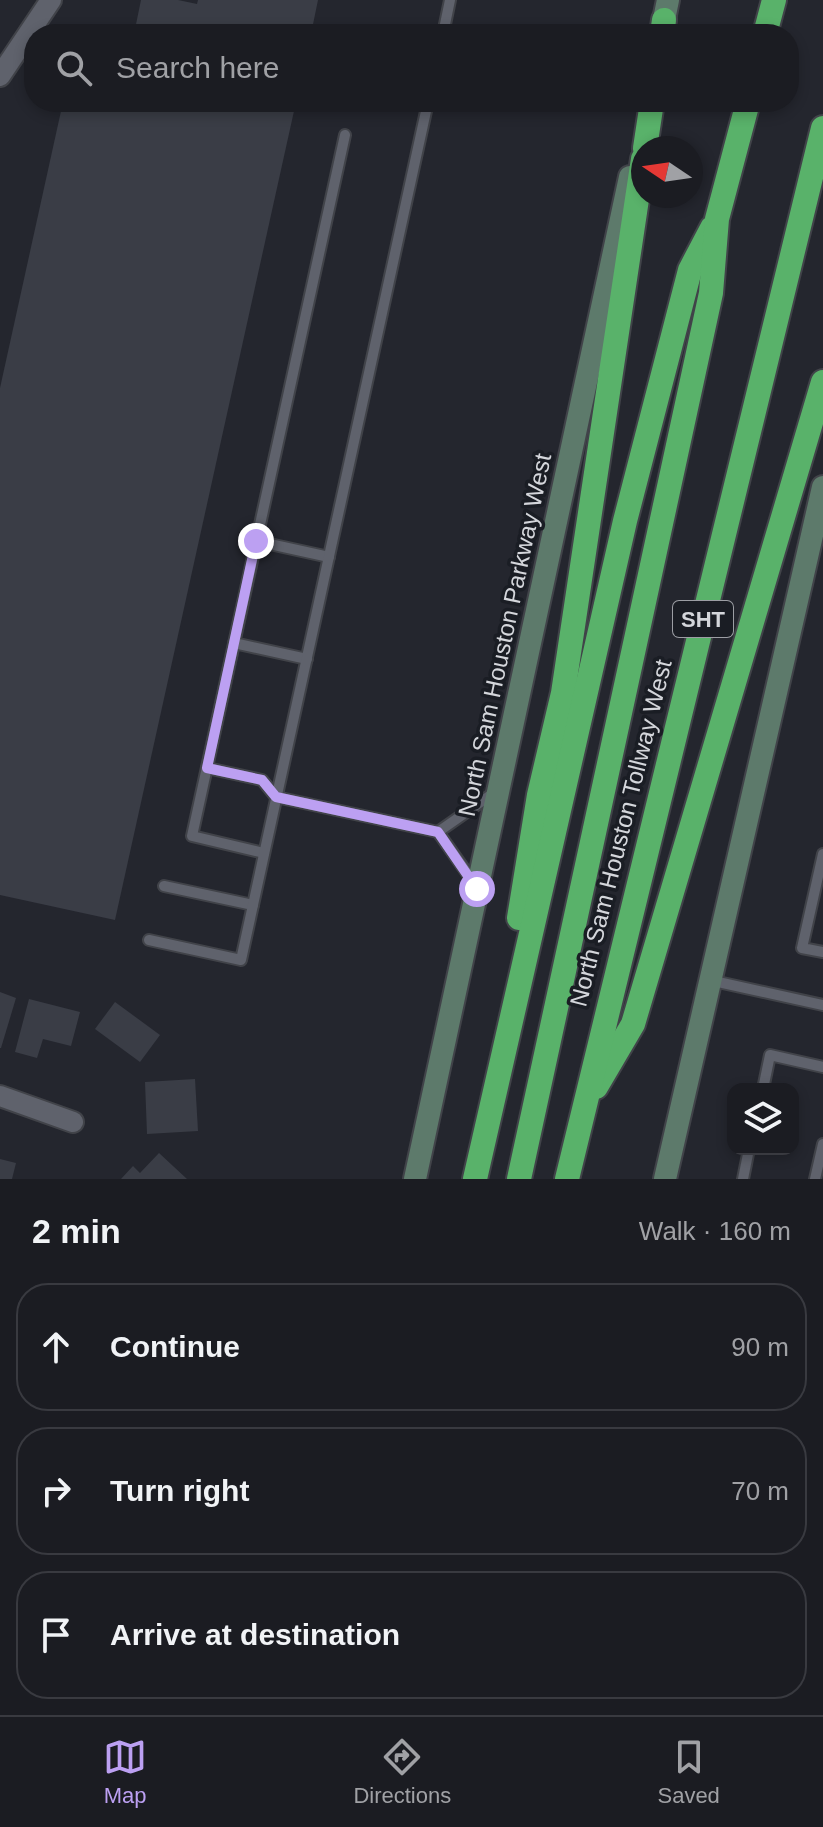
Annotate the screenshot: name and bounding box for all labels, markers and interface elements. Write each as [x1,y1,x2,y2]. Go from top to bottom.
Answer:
search box [24,24,799,112]
icon: search [52,46,96,90]
text: Search here [116,51,279,84]
north arrow [631,136,703,208]
street label: North Sam Houston Parkway West [453,451,556,819]
route end [238,523,274,559]
road number: SHT [673,601,733,637]
street label: North Sam Houston Tollway West [564,656,677,1009]
route start [459,871,495,907]
map controls [727,1083,799,1155]
button: layers [727,1083,799,1155]
text: 2 min [32,1212,121,1250]
text: Walk · 160 m [639,1216,791,1246]
icon: ahead [34,1325,78,1369]
text: Continue [110,1330,240,1363]
text: 90 m [731,1332,789,1362]
icon: right [34,1469,78,1513]
text: Turn right [110,1474,249,1507]
text: 70 m [731,1476,789,1506]
icon: arrive [34,1613,78,1657]
text: Arrive at destination [110,1618,400,1651]
tab: Map [103,1735,147,1809]
tab: Directions [353,1735,451,1809]
tab: Saved [657,1735,720,1809]

